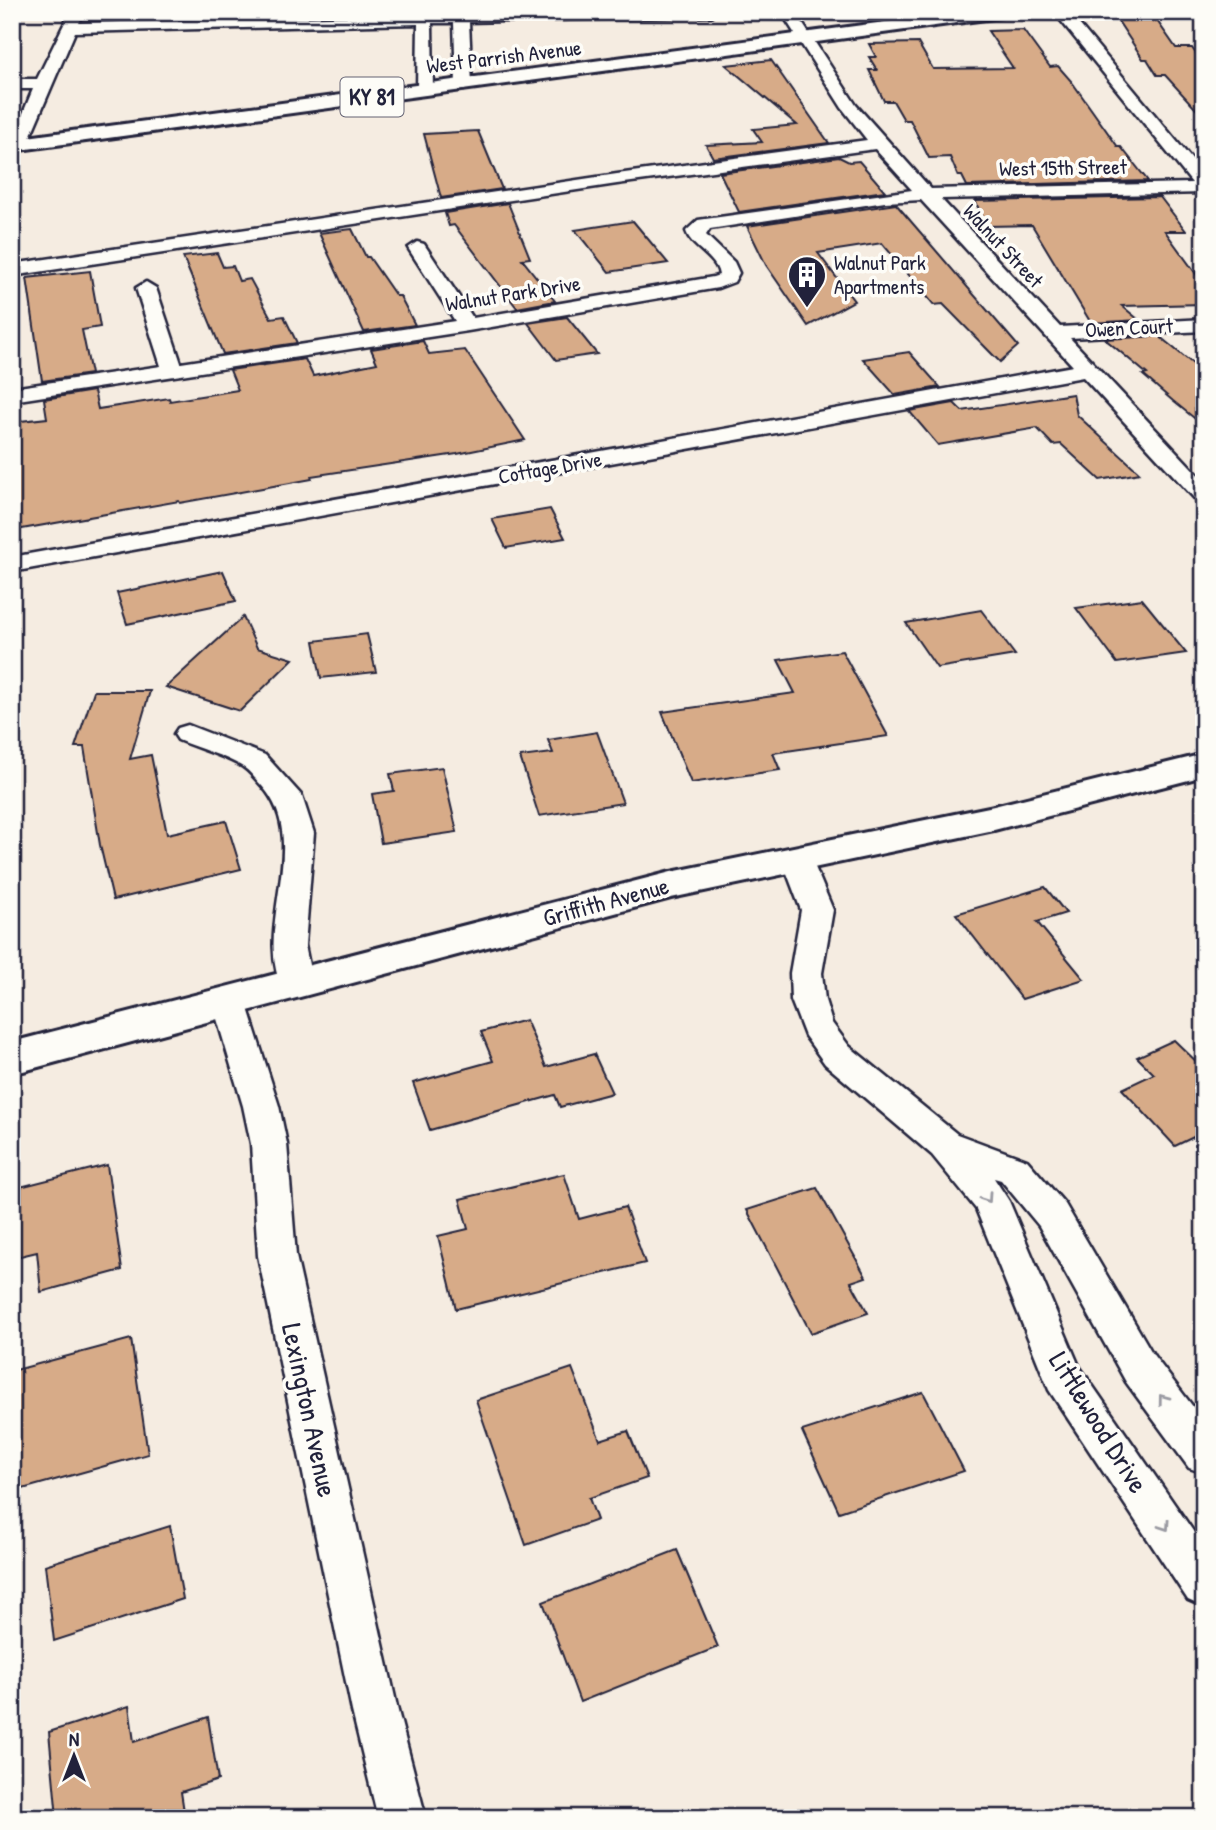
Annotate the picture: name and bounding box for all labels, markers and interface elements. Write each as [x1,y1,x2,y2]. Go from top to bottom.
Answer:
street label: West Parrish Avenue [425,33,583,80]
road number: KY 81 [340,78,404,116]
street label: West 15th Street [999,152,1128,183]
street label: Walnut Street [957,197,1051,295]
place label: Walnut Park Apartments [834,248,926,301]
building icon: Walnut Park Apartments [786,254,828,309]
street label: Walnut Park Drive [443,269,582,318]
street label: Owen Court [1084,311,1174,344]
street label: Cottage Drive [496,444,604,491]
street label: Griffith Avenue [539,869,673,933]
one-way arrow [979,1190,991,1203]
street label: Lexington Avenue [273,1320,347,1500]
street label: Littlewood Drive [1040,1344,1158,1500]
one-way arrow [1158,1394,1171,1407]
one-way arrow [1156,1518,1169,1531]
north arrow [38,1722,108,1792]
text: N [69,1726,79,1752]

